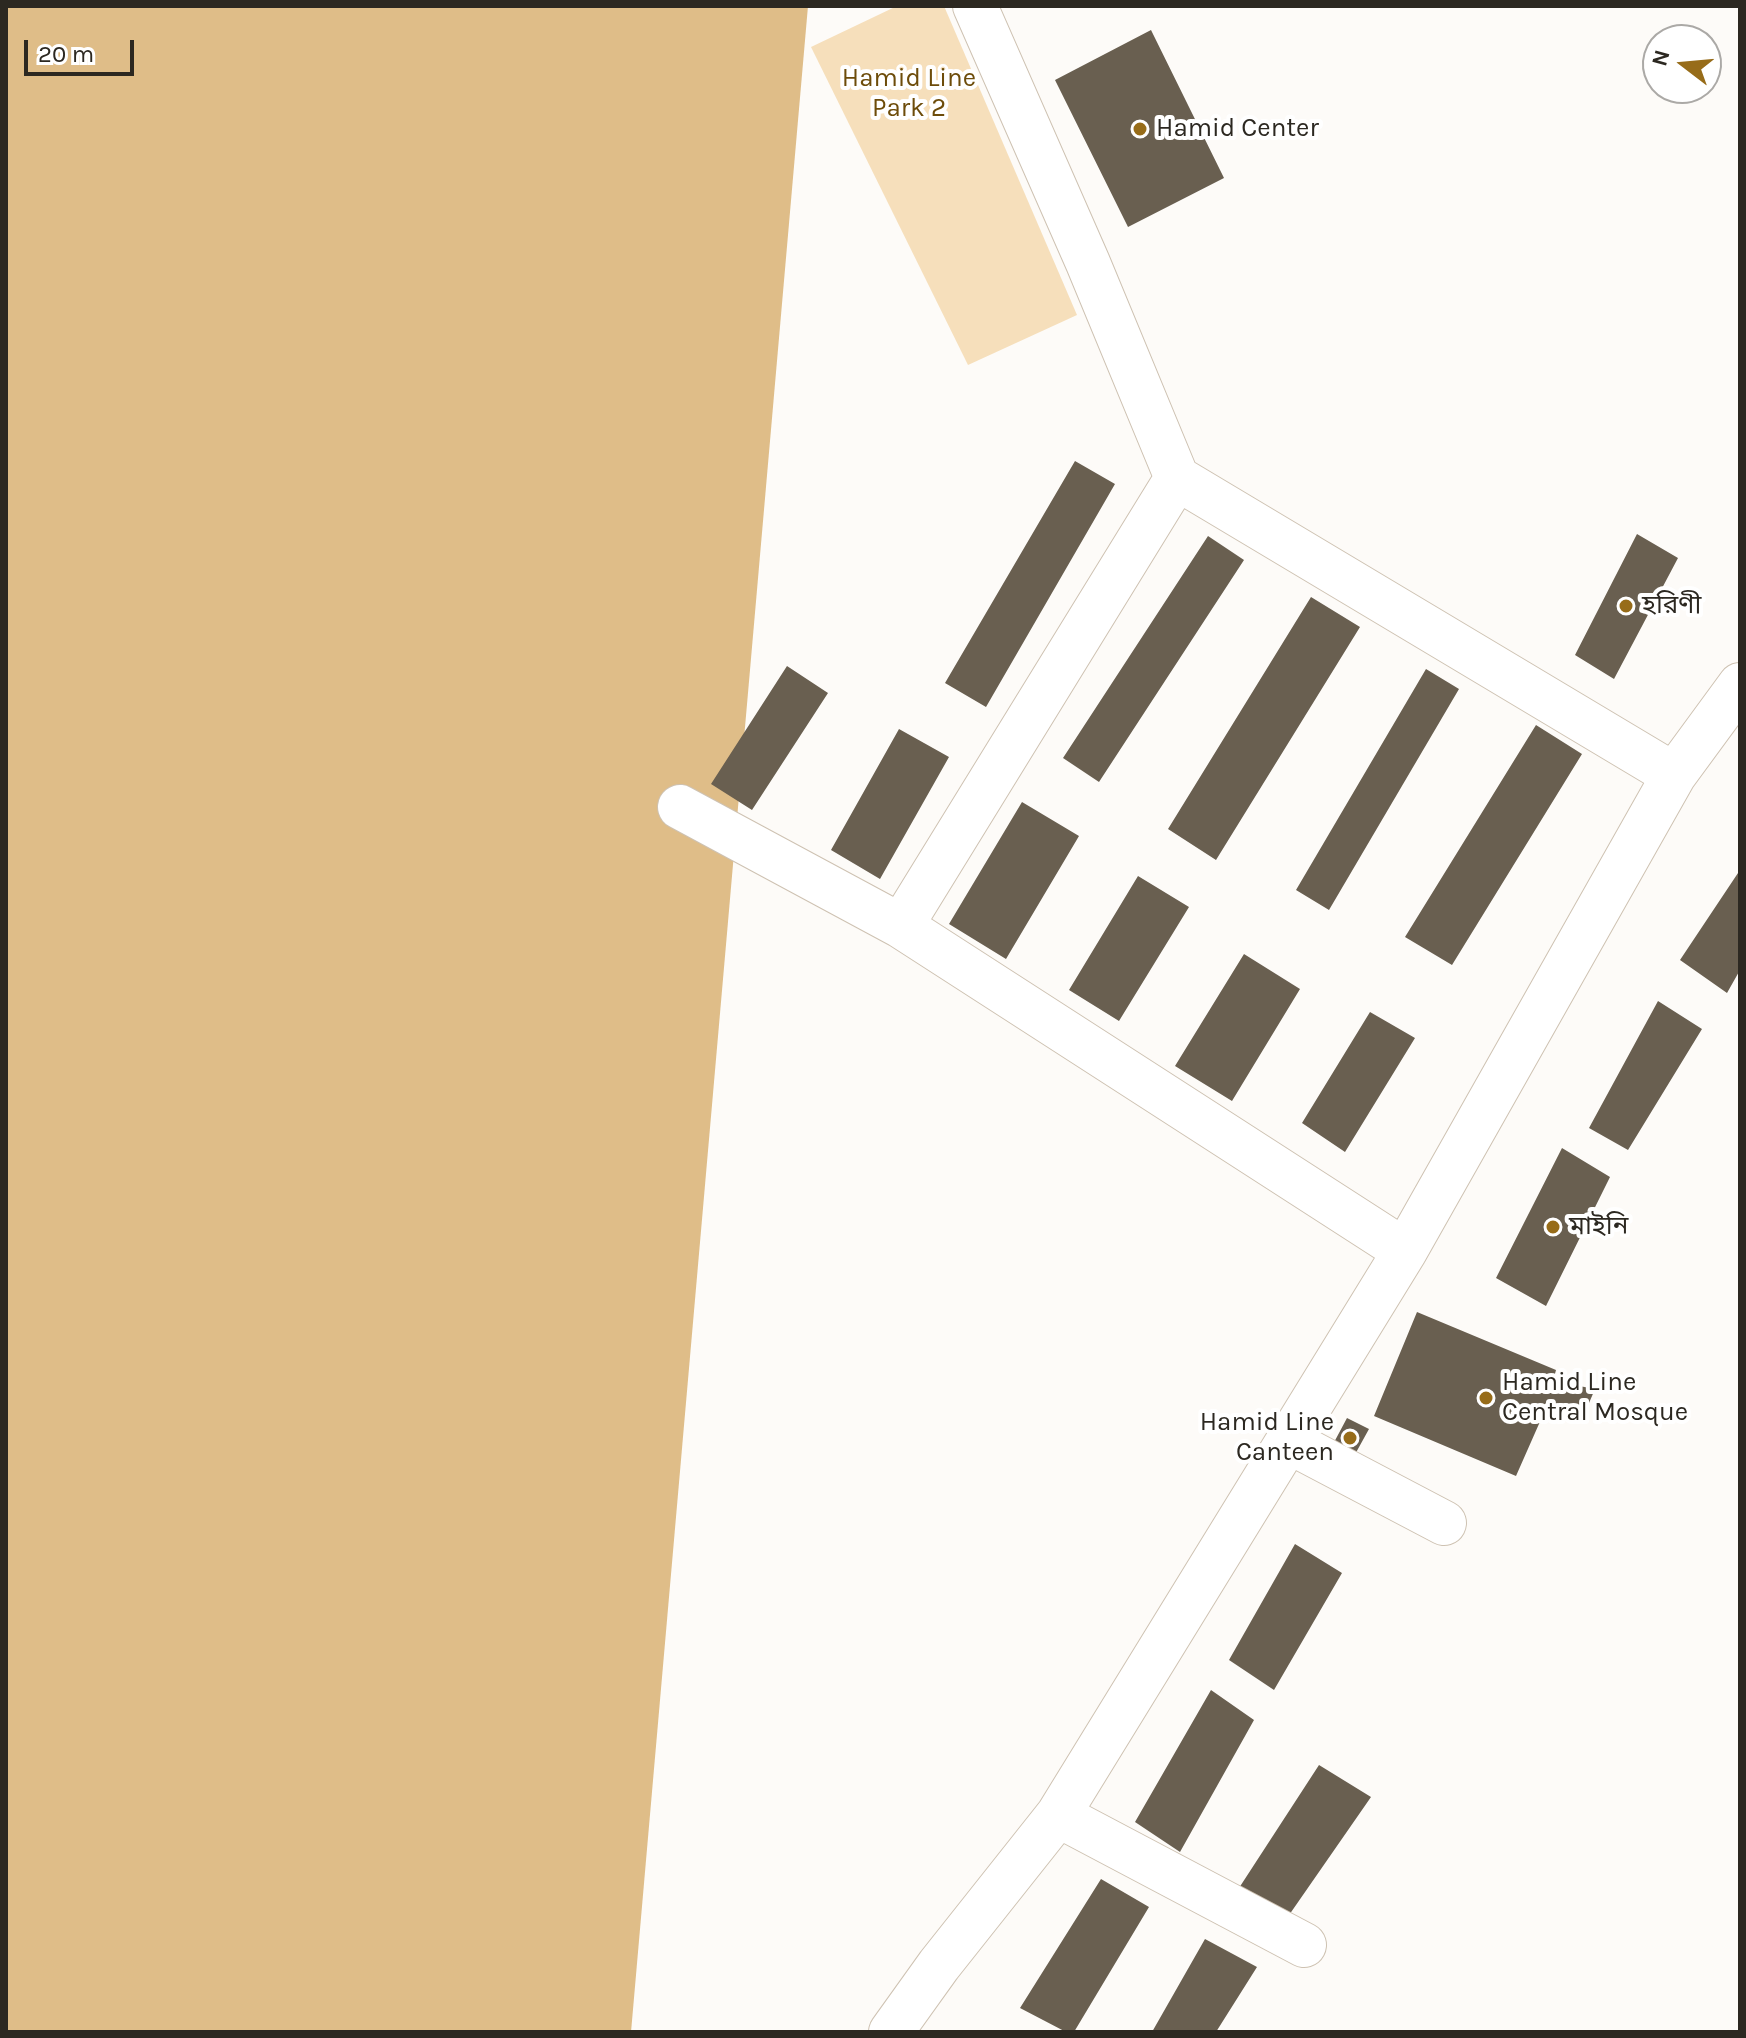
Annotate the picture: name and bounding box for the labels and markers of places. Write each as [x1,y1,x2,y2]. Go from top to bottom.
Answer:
place label: Hamid Center [1156,113,1319,145]
marker: Hamid Center [1131,120,1149,138]
place label: হরিণী [1642,590,1701,622]
marker: হরিণী [1617,597,1635,615]
place label: মাইনি [1569,1211,1628,1243]
marker: মাইনি [1544,1218,1562,1236]
place label: Hamid Line Central Mosque [1502,1367,1688,1428]
marker: Hamid Line Central Mosque [1477,1389,1495,1407]
place label: Hamid Line Canteen [1200,1407,1334,1468]
marker: Hamid Line Canteen [1341,1429,1359,1447]

